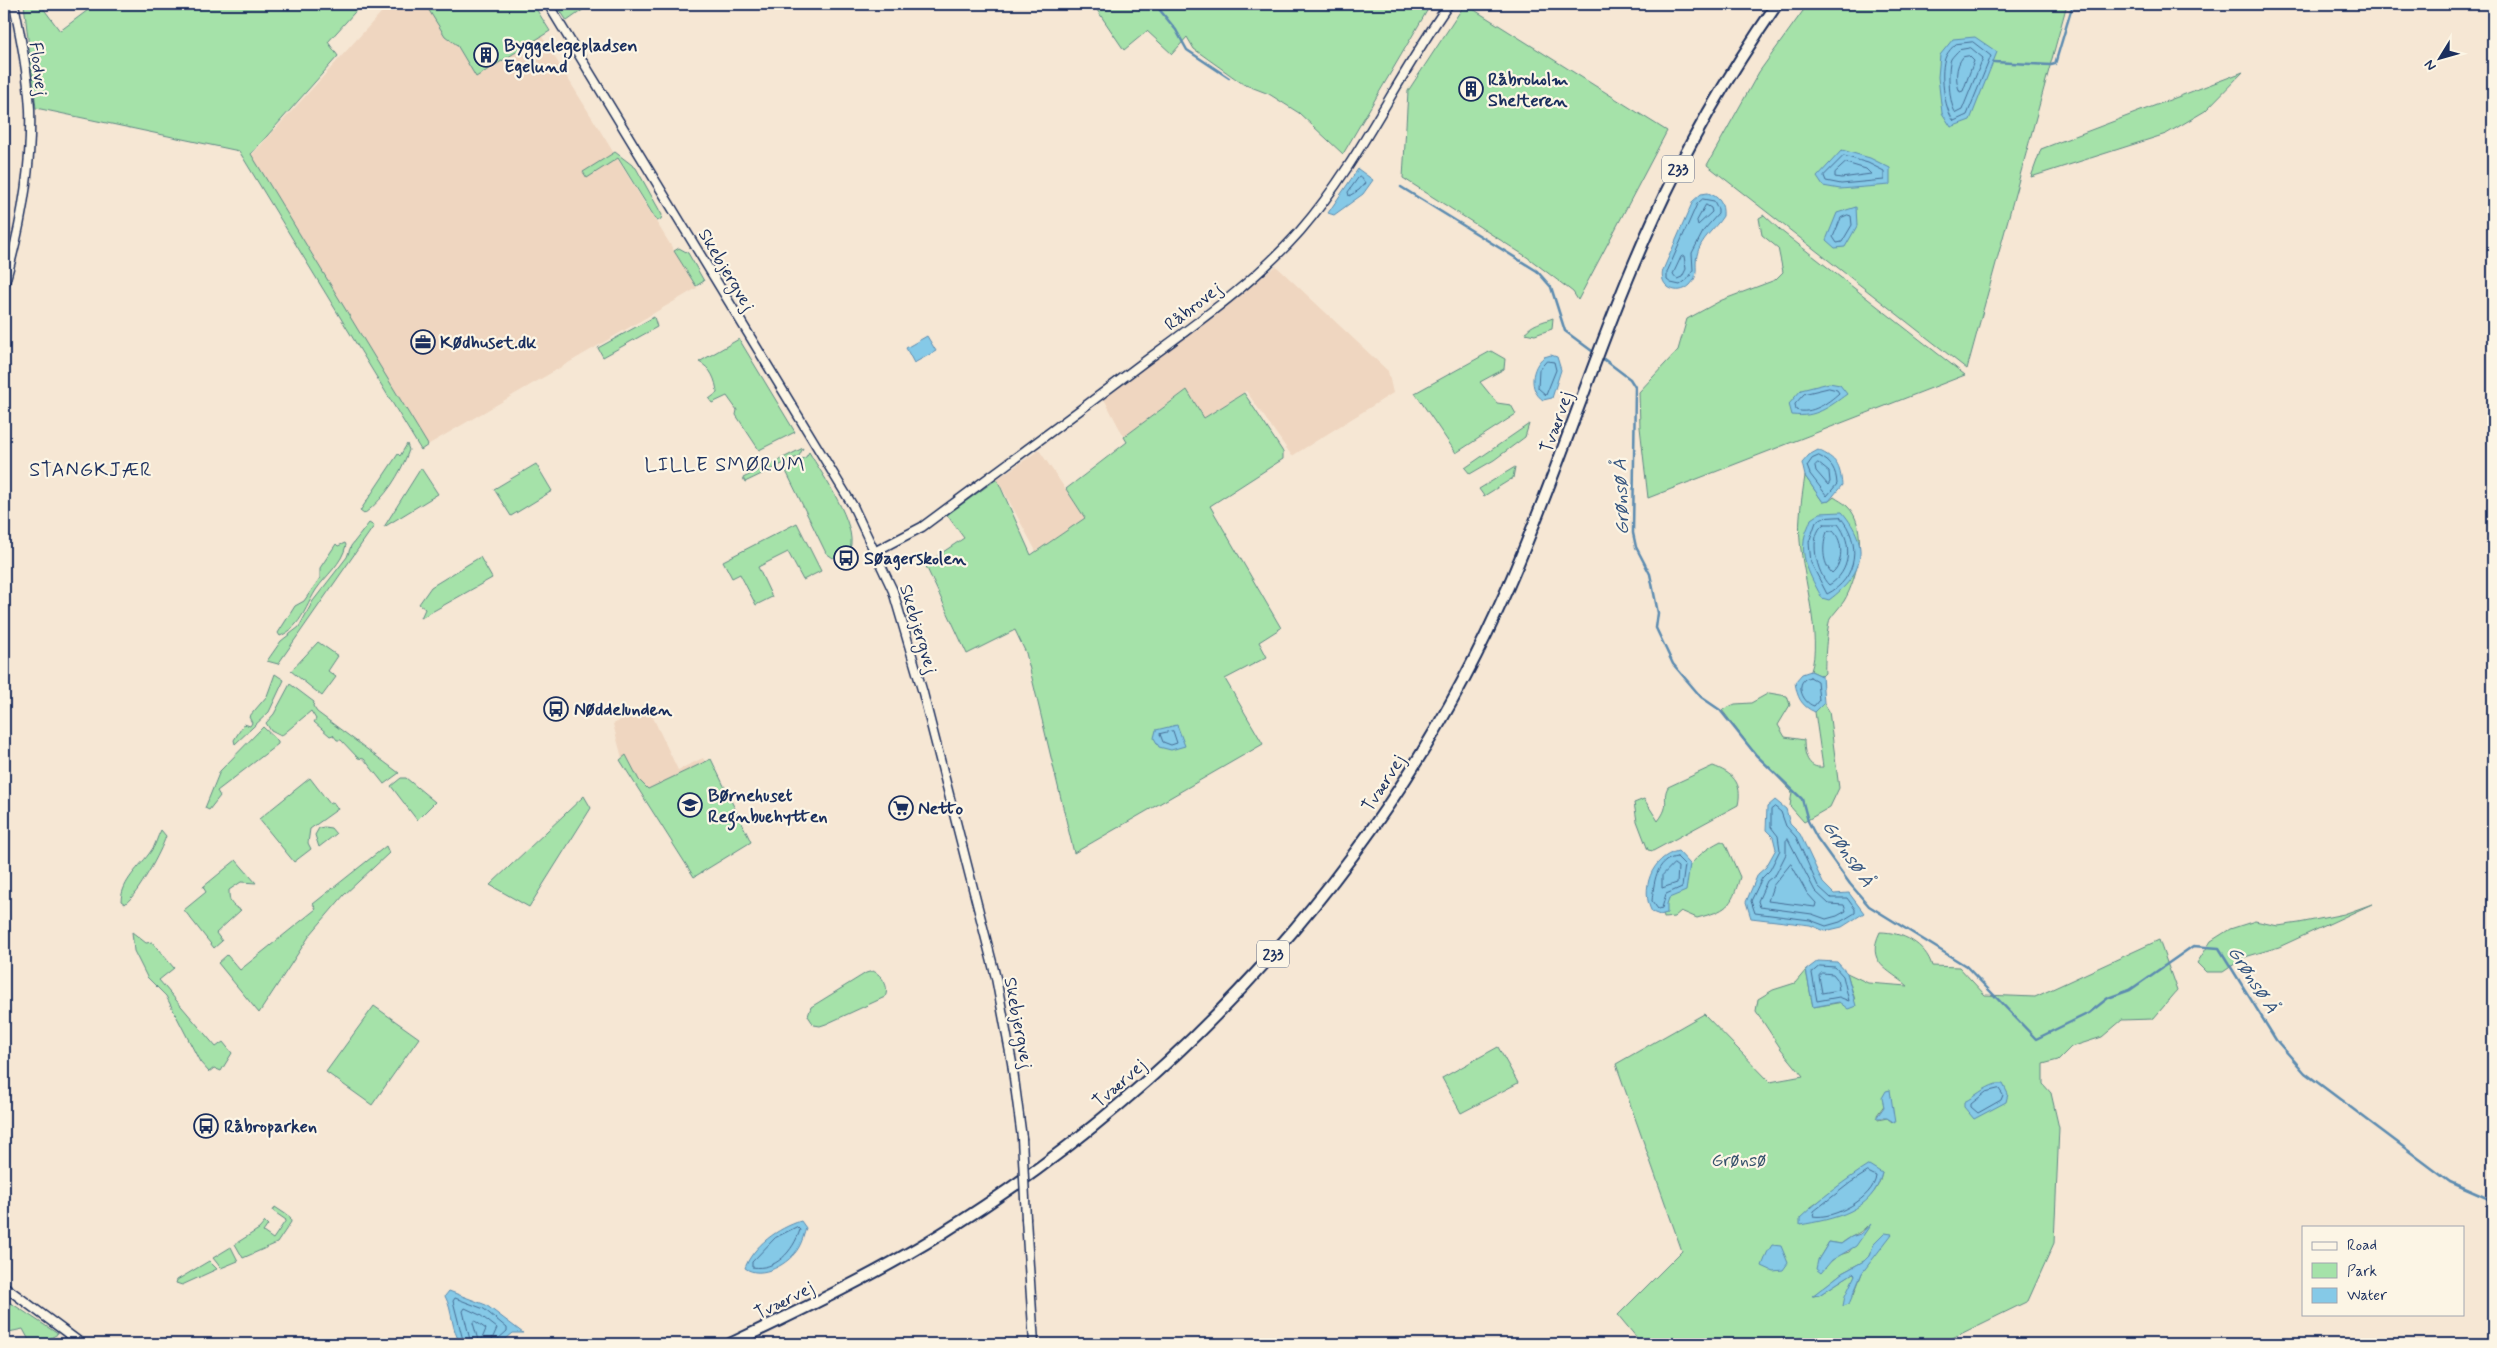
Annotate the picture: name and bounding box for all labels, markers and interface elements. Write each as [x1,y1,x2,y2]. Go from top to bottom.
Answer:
north arrow [2414,32,2464,82]
place label: Byggelegepladsen Egelund [504,34,638,79]
street label: Flodvej [23,41,53,98]
building icon: Byggelegepladsen Egelund [473,42,499,68]
text: N [2420,56,2440,74]
place label: Råbroholm Shelteren [1488,68,1568,113]
building icon: Råbroholm Shelteren [1458,76,1484,102]
road number: 233 [1662,156,1694,182]
street label: Skebjergvej [691,225,760,317]
street label: Råbrovej [1160,277,1227,337]
office icon: Kødhuset.dk [410,329,436,355]
place label: Kødhuset.dk [440,331,537,355]
street label: Tværvej [1535,388,1579,456]
district label: LILLE SMØRUM [645,452,805,479]
district label: STANGKJÆR [29,457,153,484]
water label: Grønsø Å [1608,458,1635,535]
bus stop icon: Søagerskolen [833,545,859,571]
place label: Søagerskolen [864,547,967,571]
street label: Skebjergvej [892,581,943,677]
bus stop icon: Nøddelunden [543,696,569,722]
place label: Nøddelunden [574,698,673,722]
street label: Tværvej [1356,750,1411,817]
place label: Børnehuset Regnbuehytten [708,784,828,831]
school or university icon: Børnehuset Regnbuehytten [677,792,703,818]
supermarket icon: Netto [888,795,914,821]
place label: Netto [918,797,964,821]
water label: Grønsø Å [1816,815,1880,893]
road number: 233 [1257,941,1289,968]
water label: Grønsø Å [2222,941,2284,1019]
street label: Skebjergvej [996,975,1039,1071]
street label: Tværvej [1088,1054,1152,1114]
bus stop icon: Råbroparken [193,1113,219,1139]
place label: Råbroparken [224,1115,317,1139]
park label: Grønsø [1711,1149,1767,1173]
legend [2302,1226,2464,1316]
text: Road [2347,1236,2377,1256]
text: Park [2347,1262,2377,1282]
street label: Tværvej [750,1276,818,1326]
text: Water [2347,1286,2387,1306]

